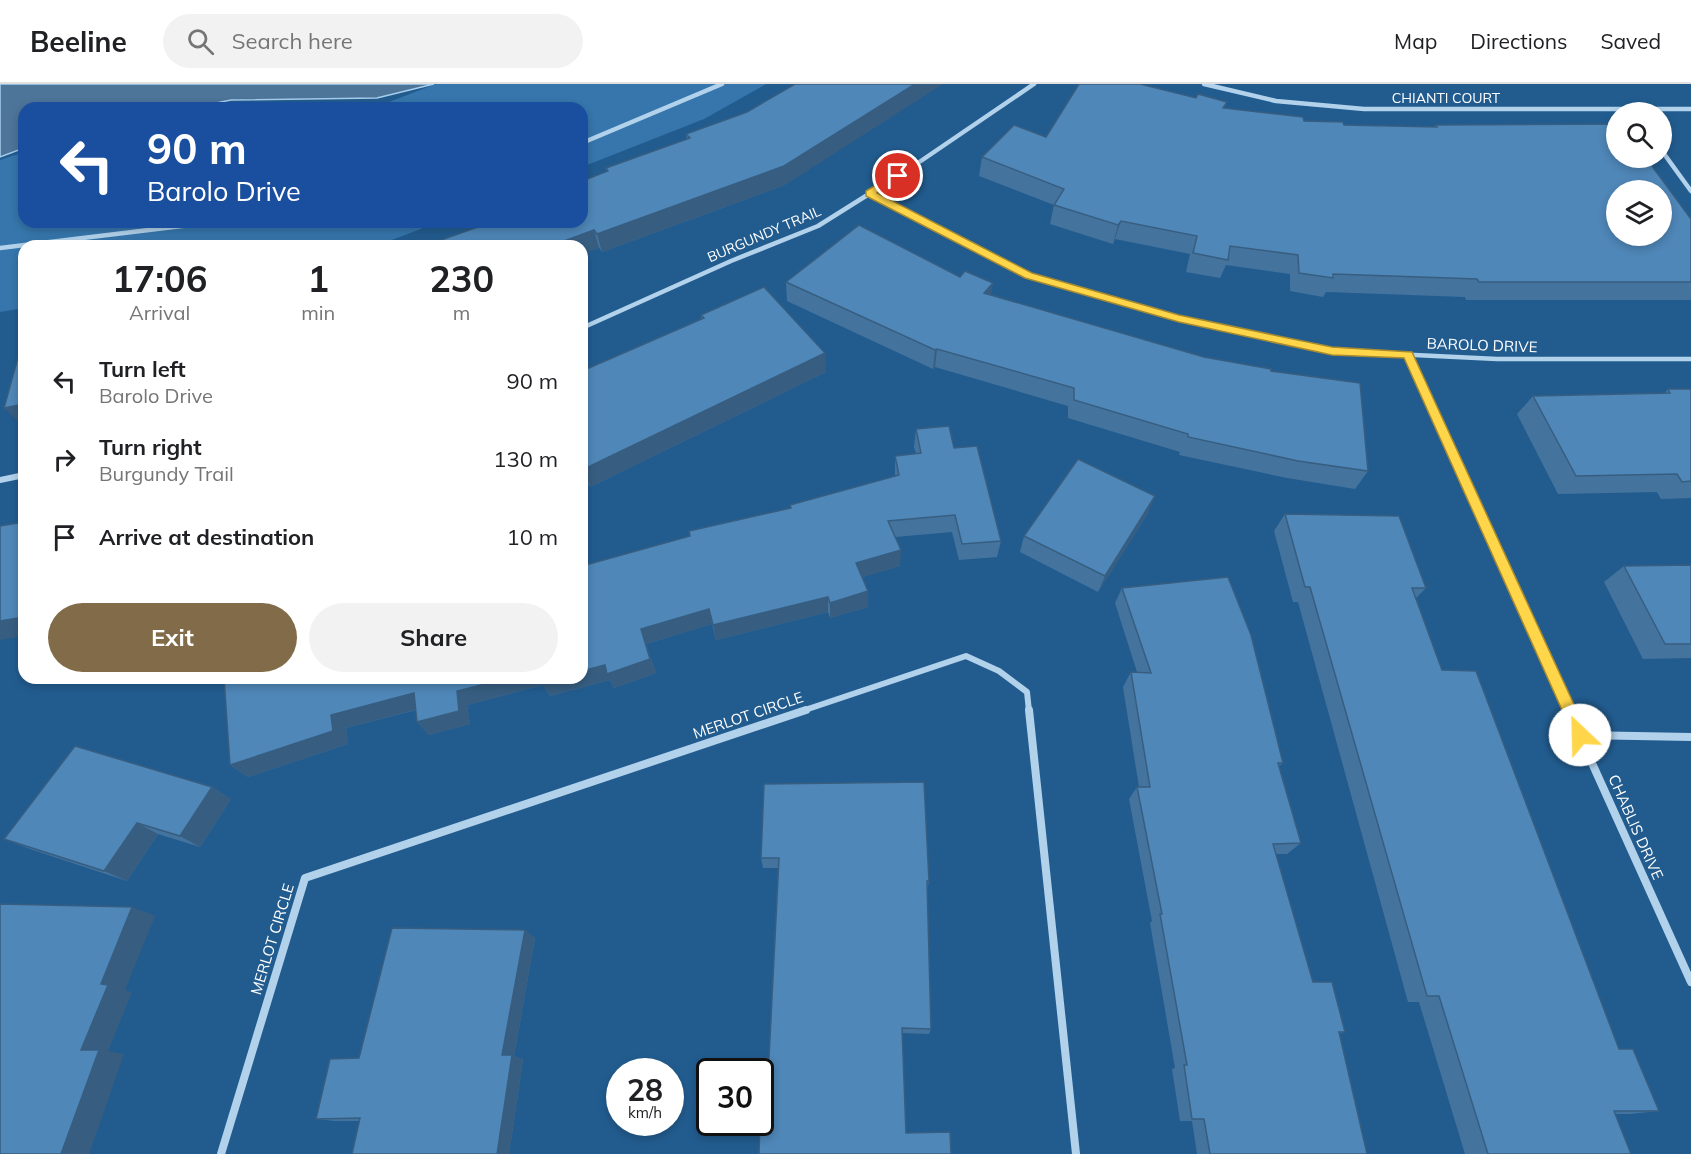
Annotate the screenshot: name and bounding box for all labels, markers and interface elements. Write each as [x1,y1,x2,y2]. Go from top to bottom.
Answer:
search box [163,14,583,68]
text: Beeline [30,24,127,59]
icon: search [184,25,217,58]
text: Search here [232,27,353,55]
text: Map [1394,28,1437,54]
text: Directions [1470,28,1567,54]
text: Saved [1600,28,1661,54]
street label: CHIANTI COURT [1392,89,1501,107]
map controls [1606,102,1672,246]
button: search [1606,102,1672,168]
text: 90 m [147,122,247,175]
icon: left [48,126,126,204]
pin [872,150,923,201]
icon: arrive [881,159,914,192]
text: Barolo Drive [147,174,301,208]
button: layers [1606,180,1672,246]
street label: BURGUNDY TRAIL [704,202,824,266]
text: 17:06 [112,256,207,301]
text: 1 [307,256,329,301]
text: 230 [429,256,494,301]
text: Arrival [129,300,190,325]
text: min [301,300,335,325]
text: m [453,300,470,325]
street label: BAROLO DRIVE [1426,334,1538,356]
text: Turn left [99,355,186,383]
icon: left [48,365,81,398]
text: 90 m [507,367,558,395]
text: Barolo Drive [99,383,213,408]
text: Turn right [99,433,202,461]
icon: right [48,443,81,476]
text: 130 m [493,445,558,473]
text: Burgundy Trail [99,461,234,486]
icon: arrive [48,521,81,554]
text: Arrive at destination [99,523,314,551]
text: 10 m [507,523,558,551]
button: Exit [48,603,297,672]
button: Share [309,603,558,672]
street label: MERLOT CIRCLE [690,687,806,743]
position arrow [1548,703,1612,767]
street label: CHABLIS DRIVE [1604,771,1668,883]
street label: MERLOT CIRCLE [246,881,298,997]
speed limit sign: 30 [696,1058,774,1136]
text: 28 [627,1071,663,1109]
text: km/h [628,1103,662,1122]

